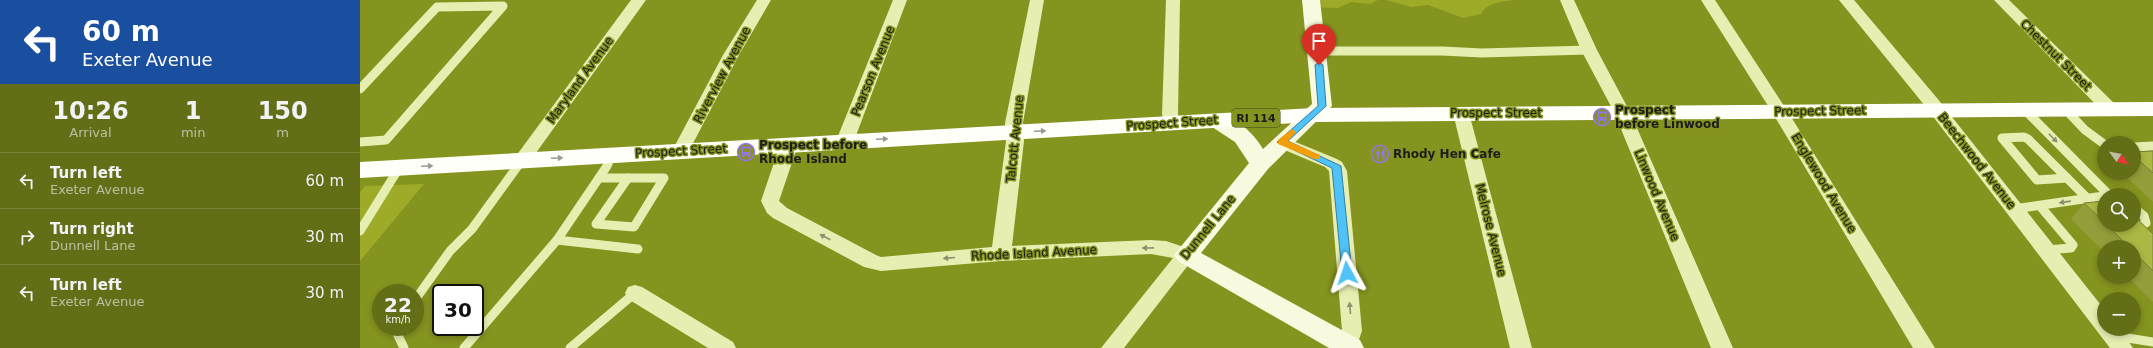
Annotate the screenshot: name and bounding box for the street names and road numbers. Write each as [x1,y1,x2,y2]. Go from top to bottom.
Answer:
street label: Chestnut Street [2018,17,2095,94]
street label: Riverview Avenue [691,24,753,126]
street label: Pearson Avenue [849,24,897,118]
street label: Maryland Avenue [544,34,616,126]
street label: Talcott Avenue [1003,95,1027,184]
street label: Prospect Street [1774,103,1866,119]
street label: Prospect Street [1450,106,1542,120]
road number: RI 114 [1232,109,1280,127]
street label: Beechwood Avenue [1935,110,2019,212]
street label: Prospect Street [1126,113,1219,133]
street label: Englewood Avenue [1789,131,1859,235]
street label: Prospect Street [635,142,728,160]
street label: Linwood Avenue [1631,147,1683,243]
street label: Melrose Avenue [1473,182,1509,278]
street label: Dunnell Lane [1178,192,1238,262]
street label: Rhode Island Avenue [971,243,1097,263]

